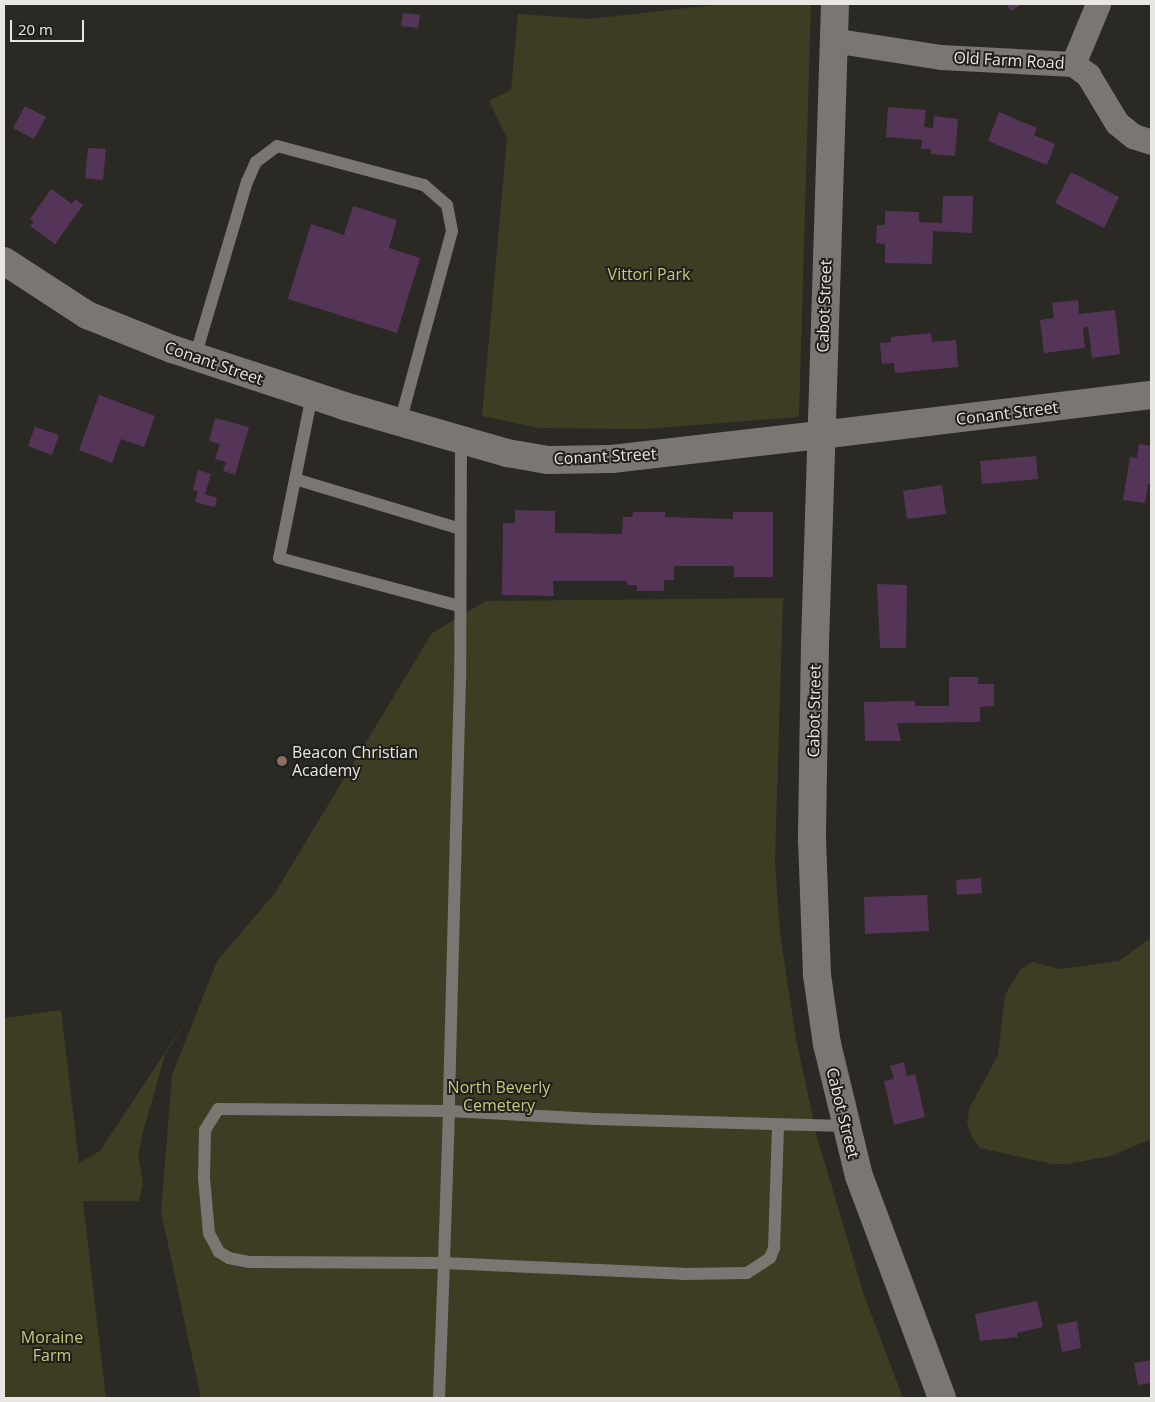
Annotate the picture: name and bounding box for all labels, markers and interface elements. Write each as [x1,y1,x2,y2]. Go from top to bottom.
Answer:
scale bar [12,10,86,42]
text: 20 m [18,19,53,39]
street label: Old Farm Road [953,48,1065,72]
street label: Cabot Street [813,259,835,353]
park label: Vittori Park [608,264,690,284]
street label: Conant Street [162,337,266,389]
street label: Conant Street [955,397,1059,429]
street label: Conant Street [553,444,657,468]
street label: Cabot Street [804,664,824,758]
place label: Beacon Christian Academy [292,742,418,780]
marker: Beacon Christian Academy [276,755,288,767]
street label: Cabot Street [822,1066,864,1160]
park label: North Beverly Cemetery [448,1077,550,1115]
park label: Moraine Farm [21,1327,83,1365]

